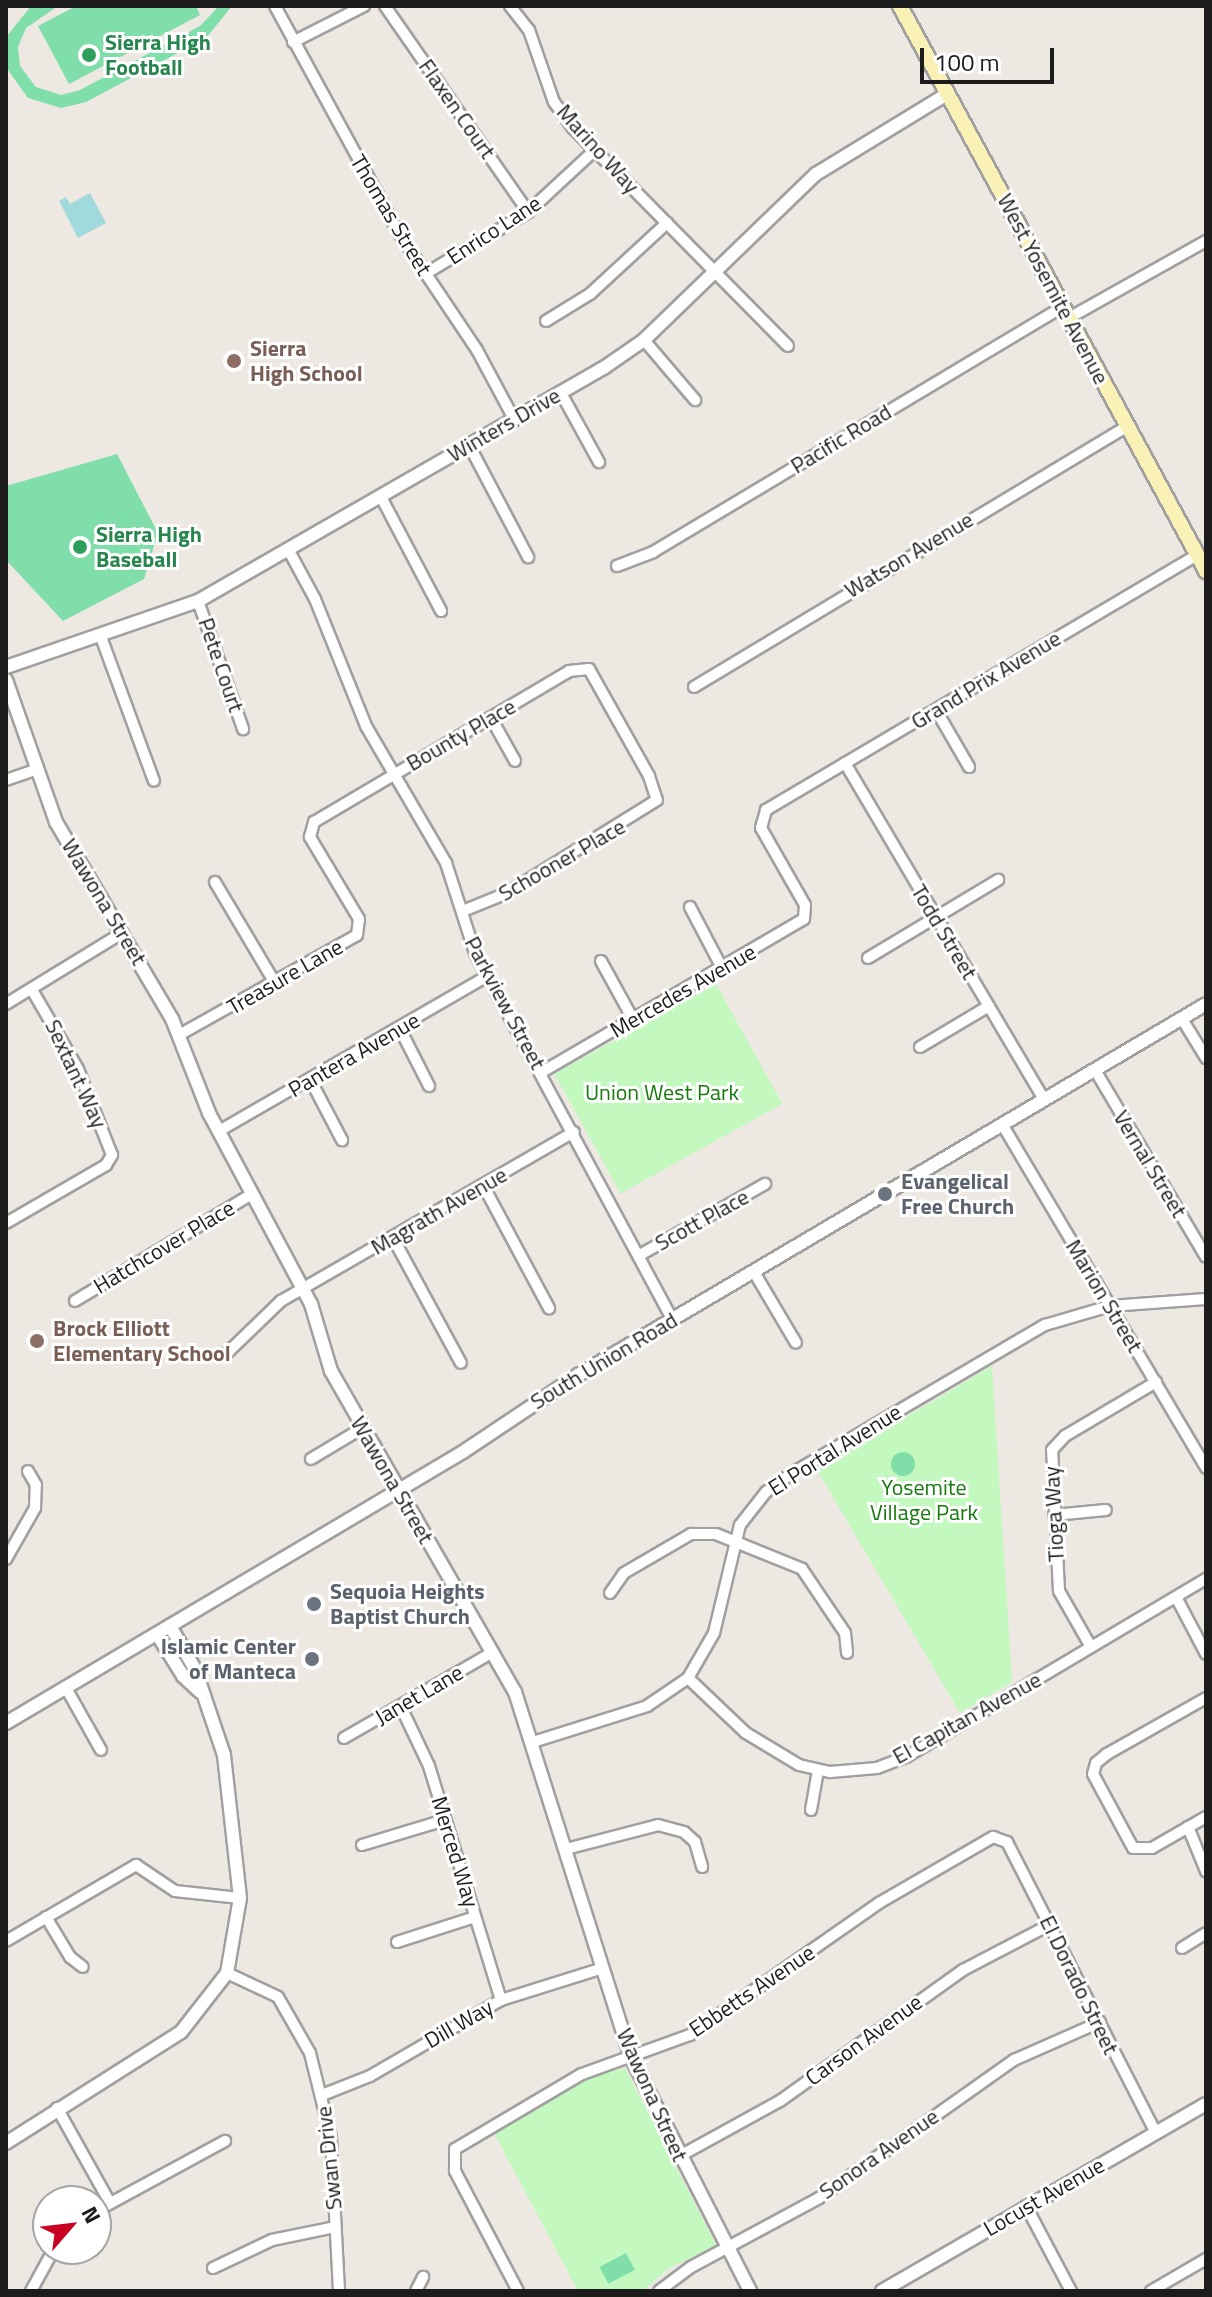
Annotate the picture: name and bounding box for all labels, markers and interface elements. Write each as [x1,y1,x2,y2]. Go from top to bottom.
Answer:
place label: Sierra High Football [105,29,211,80]
scale bar [924,32,1058,82]
text: 100 m [934,44,1000,80]
marker: Sierra High Football [80,46,98,64]
street label: Flaxen Court [413,54,501,164]
street label: Marino Way [551,99,645,199]
street label: Thomas Street [345,150,437,280]
street label: West Yosemite Avenue [992,189,1114,389]
street label: Enrico Lane [442,190,546,270]
place label: Sierra High School [250,335,363,386]
marker: Sierra High School [225,352,243,370]
street label: Winters Drive [443,382,565,468]
street label: Pacific Road [786,399,896,479]
street label: Watson Avenue [840,506,978,604]
place label: Sierra High Baseball [96,521,202,572]
marker: Sierra High Baseball [71,538,89,556]
street label: Pete Court [193,614,249,716]
street label: Grand Prix Avenue [907,625,1065,735]
street label: Bounty Place [402,693,520,777]
street label: Schooner Place [494,813,630,907]
street label: Wawona Street [56,834,152,970]
street label: Todd Street [905,880,983,984]
street label: Parkview Street [459,932,551,1074]
street label: Treasure Lane [223,933,347,1021]
street label: Mercedes Avenue [605,939,761,1043]
street label: Pantera Avenue [284,1007,424,1103]
street label: Sextant Way [39,1016,113,1132]
park label: Union West Park [585,1080,739,1106]
street label: Vernal Street [1108,1106,1192,1222]
street label: Magrath Avenue [366,1161,512,1261]
place label: Evangelical Free Church [901,1168,1014,1220]
street label: Scott Place [651,1184,753,1256]
marker: Evangelical Free Church [876,1185,894,1203]
street label: Hatchcover Place [89,1195,239,1299]
street label: Marion Street [1060,1235,1148,1357]
street label: South Union Road [526,1307,682,1415]
place label: Brock Elliott Elementary School [53,1315,231,1366]
marker: Brock Elliott Elementary School [28,1332,46,1350]
street label: El Portal Avenue [764,1399,906,1501]
street label: Wawona Street [345,1412,439,1548]
street label: Tioga Way [1038,1465,1070,1563]
park label: Yosemite Village Park [870,1474,978,1526]
place label: Sequoia Heights Baptist Church [330,1578,485,1630]
marker: Sequoia Heights Baptist Church [305,1595,323,1613]
place label: Islamic Center of Manteca [161,1633,296,1684]
marker: Islamic Center of Manteca [303,1650,321,1668]
street label: Janet Lane [370,1659,468,1731]
street label: El Capitan Avenue [888,1666,1046,1770]
street label: Merced Way [426,1793,484,1911]
street label: El Dorado Street [1034,1911,1124,2059]
street label: Ebbetts Avenue [684,1939,820,2043]
street label: Carson Avenue [800,1989,928,2091]
street label: Dill Way [420,1994,498,2054]
street label: Wawona Street [611,2024,693,2166]
street label: Sonora Avenue [814,2103,944,2205]
street label: Swan Drive [310,2105,348,2211]
street label: Locust Avenue [979,2152,1109,2242]
north arrow [32,2185,112,2265]
text: N [73,2200,110,2229]

